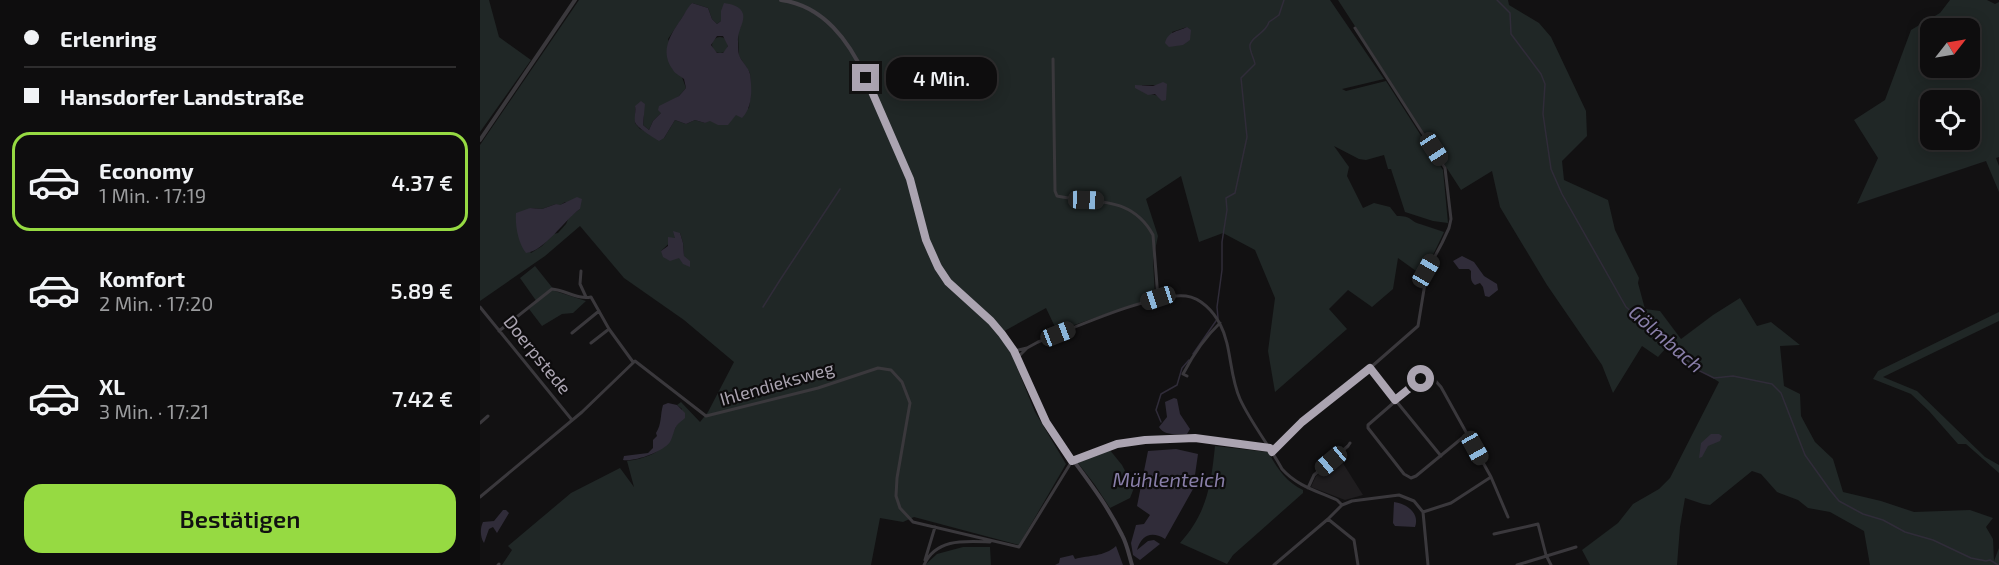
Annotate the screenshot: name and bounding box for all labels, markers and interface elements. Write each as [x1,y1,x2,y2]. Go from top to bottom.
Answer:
north arrow [1920,18,1980,78]
map controls [1920,18,1980,150]
text: Erlenring [60,25,156,51]
callout: 4 Min. [887,57,998,99]
route end [852,64,879,91]
text: 4 Min. [913,66,970,90]
text: Hansdorfer Landstraße [60,83,304,109]
button: locate [1920,90,1980,150]
car [1417,129,1451,169]
icon: car [27,155,81,209]
text: Economy [99,157,194,183]
text: 4.37 € [391,169,453,195]
text: 1 Min. · 17:19 [99,183,206,207]
car [1068,190,1104,210]
car [1409,251,1443,291]
icon: car [27,263,81,317]
text: Komfort [99,265,185,291]
text: 5.89 € [391,277,453,303]
car [1138,284,1178,312]
text: 2 Min. · 17:20 [99,291,213,315]
water label: Gölmbach [1624,299,1709,377]
street label: Doerpstede [499,310,576,398]
car [1038,319,1078,349]
street label: Ihlendieksweg [717,356,836,410]
route start [1407,365,1434,392]
icon: car [27,371,81,425]
text: XL [99,373,125,399]
text: 7.42 € [392,385,453,411]
text: 3 Min. · 17:21 [99,399,209,423]
car [1458,428,1492,468]
car [1311,443,1351,479]
water label: Mühlenteich [1112,467,1226,491]
button: Bestätigen [24,484,456,553]

